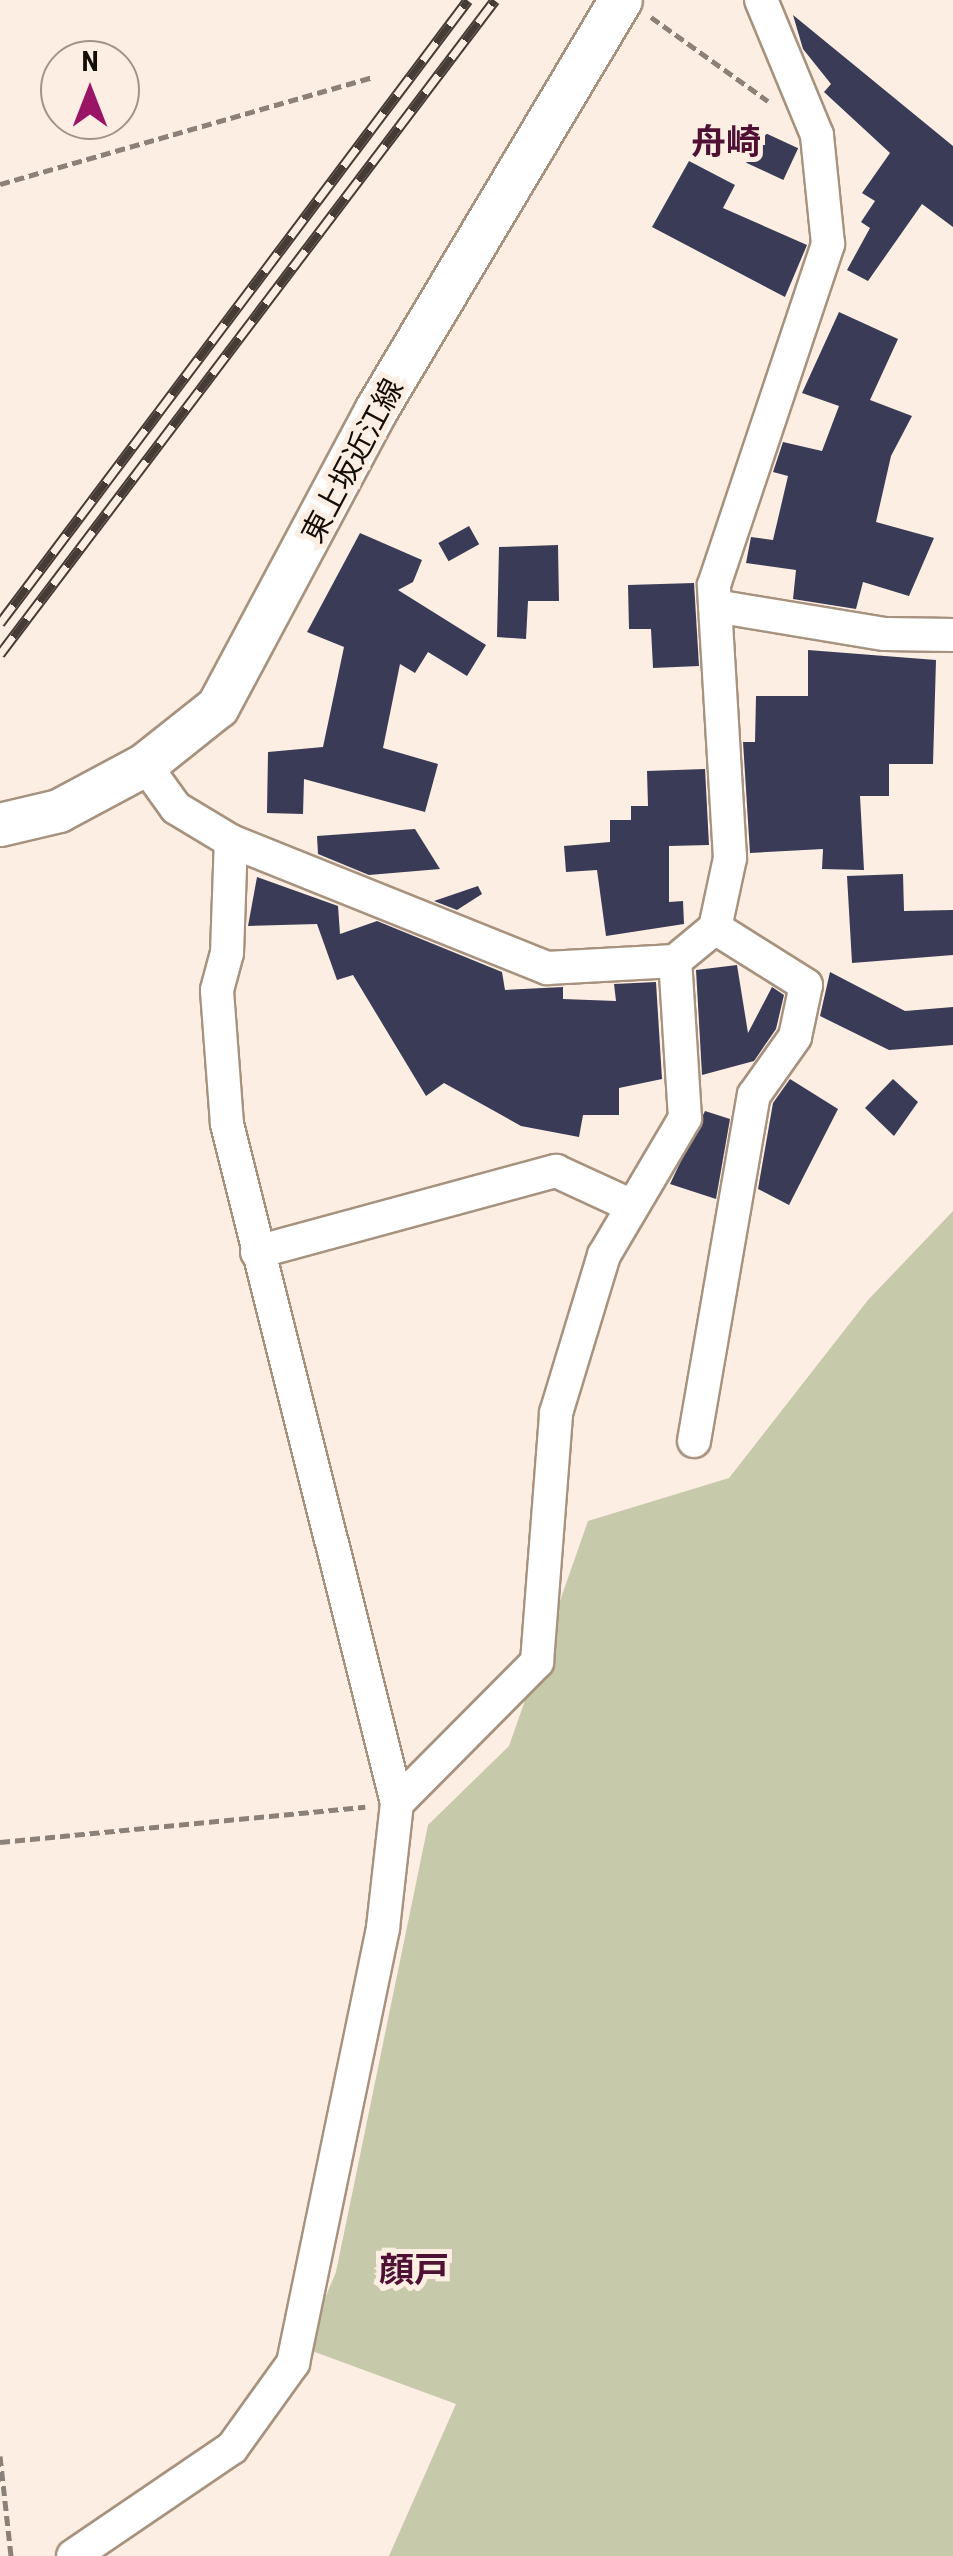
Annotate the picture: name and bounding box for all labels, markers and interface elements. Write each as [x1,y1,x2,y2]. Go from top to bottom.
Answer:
north arrow [40,40,140,140]
text: N [81,45,99,78]
district label: 舟崎 [691,122,761,164]
street label: 東上坂近江線 [295,373,411,549]
district label: 顔戸 [379,2250,449,2292]

